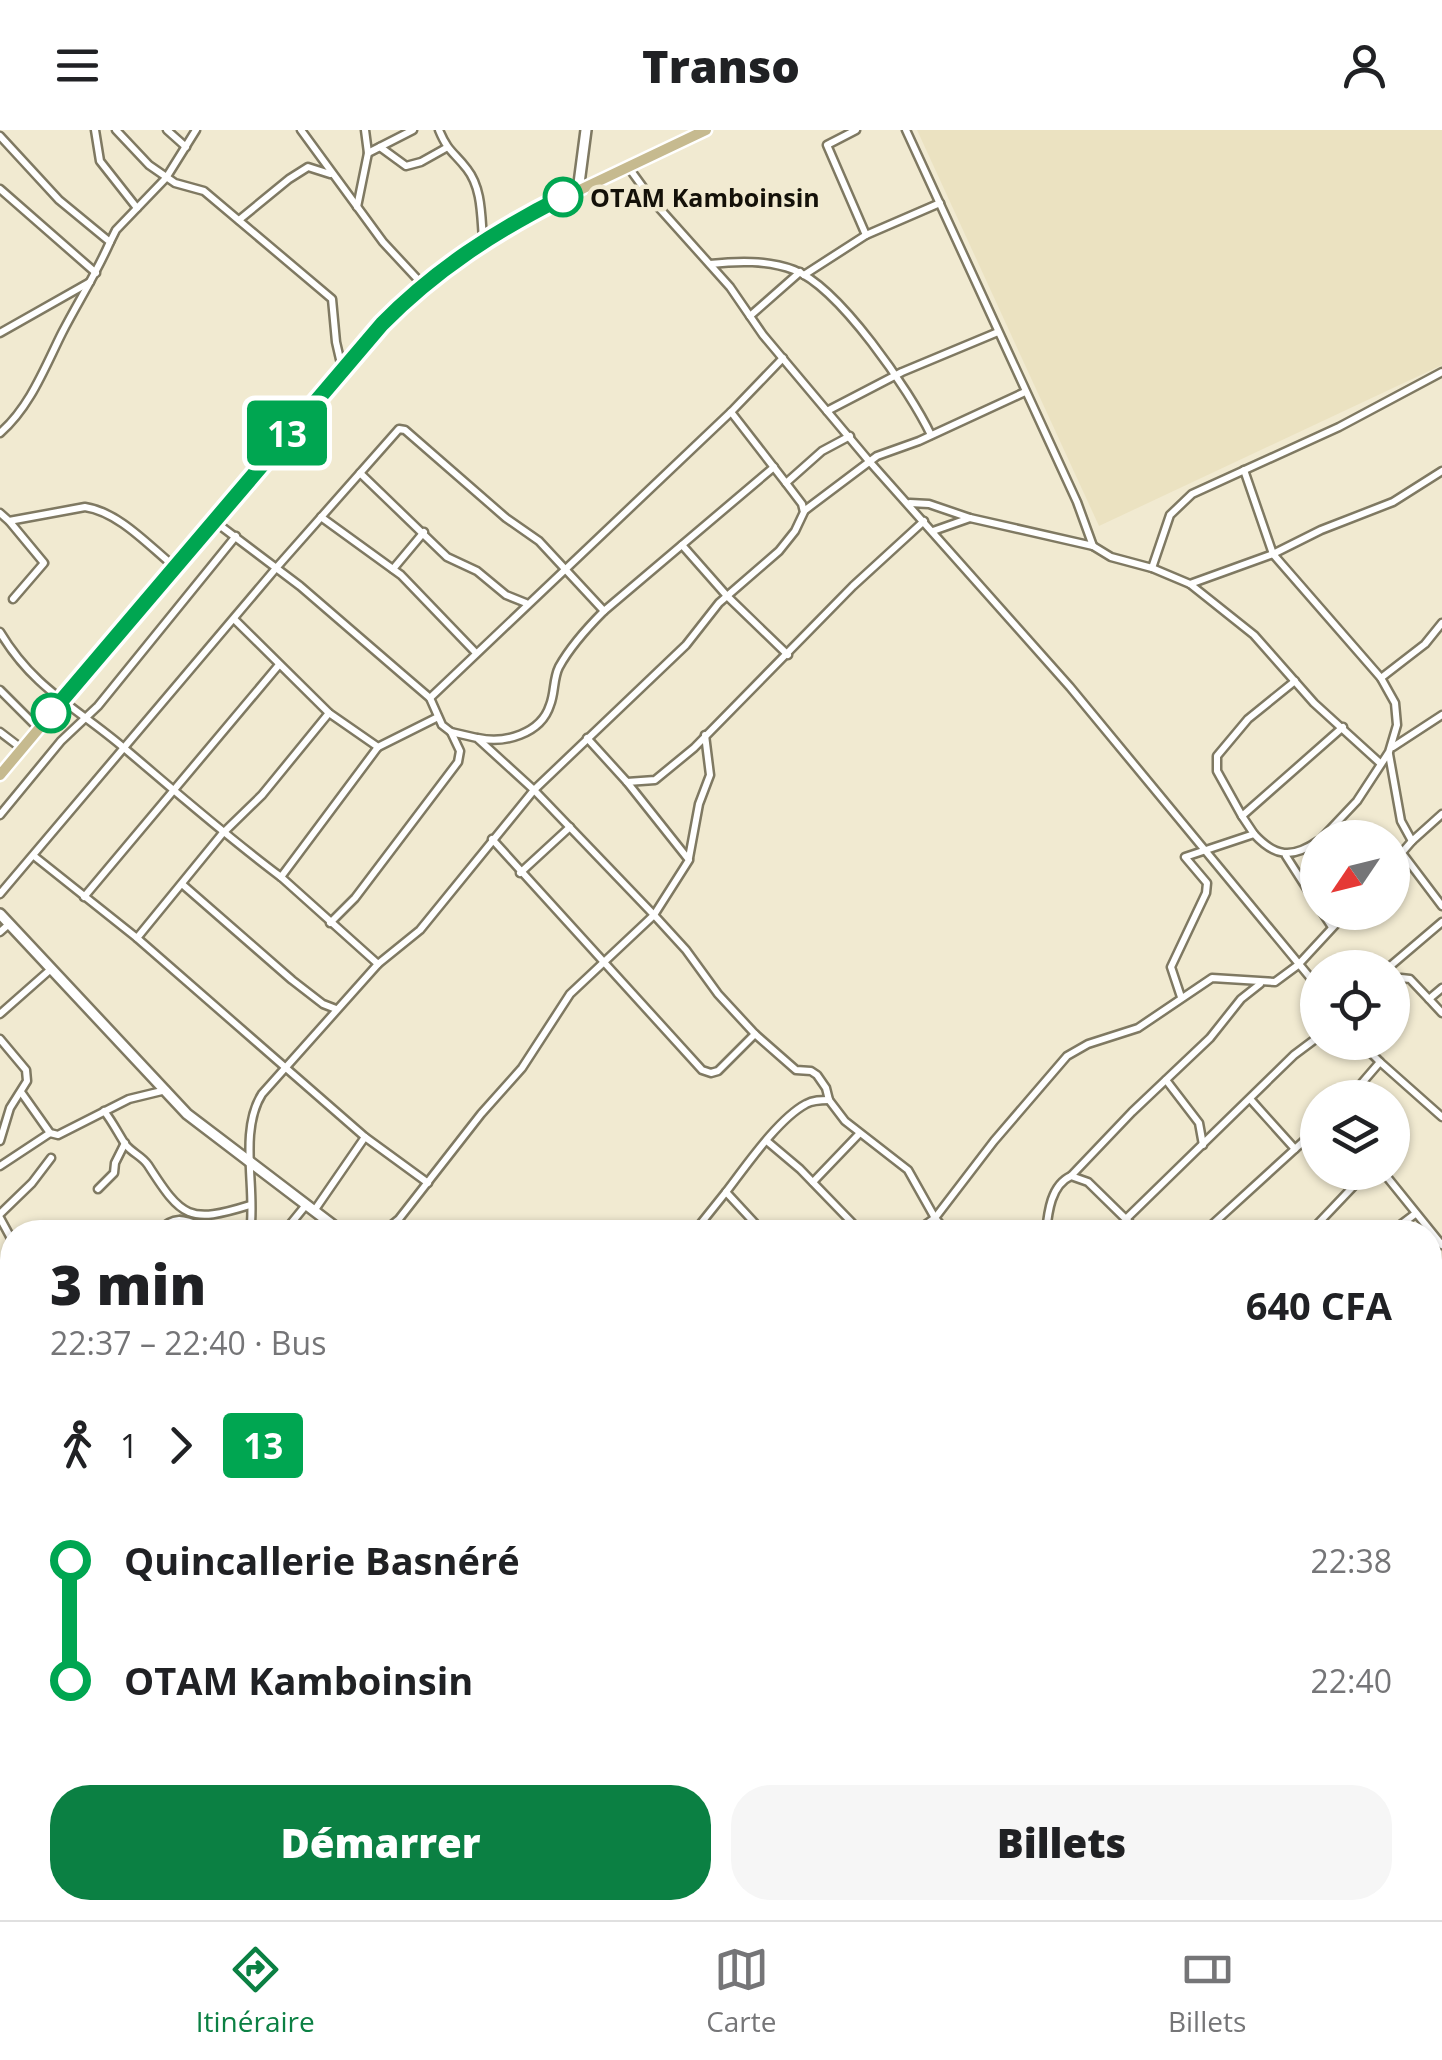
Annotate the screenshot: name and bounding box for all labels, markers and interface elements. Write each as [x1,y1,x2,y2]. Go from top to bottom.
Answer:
text: Transo [642,35,800,96]
icon: menu [50,38,105,93]
icon: person [1337,38,1392,93]
marker: OTAM Kamboinsin [544,178,582,216]
place label: OTAM Kamboinsin [590,180,820,214]
line badge: 13 [242,400,332,466]
text: 13 [267,410,307,457]
unlabelled marker [32,694,70,732]
north arrow [1300,820,1410,930]
map controls [1300,820,1410,1190]
button: locate [1300,950,1410,1060]
button: layers [1300,1080,1410,1190]
text: 3 min [50,1246,206,1321]
text: 640 CFA [1246,1279,1392,1331]
text: 22:37 – 22:40 · Bus [50,1321,326,1364]
icon: walk [50,1418,105,1473]
icon: forward [153,1418,208,1473]
text: 13 [243,1422,283,1469]
text: 1 [120,1424,138,1467]
text: Quincallerie Basnéré [124,1534,520,1586]
text: 22:38 [1310,1539,1392,1582]
text: OTAM Kamboinsin [124,1654,473,1706]
text: 22:40 [1310,1659,1392,1702]
button: Démarrer [50,1785,711,1900]
button: Billets [731,1785,1392,1900]
tab: Itinéraire [196,1942,315,2040]
tab: Carte [706,1942,777,2040]
tab: Billets [1168,1942,1246,2040]

